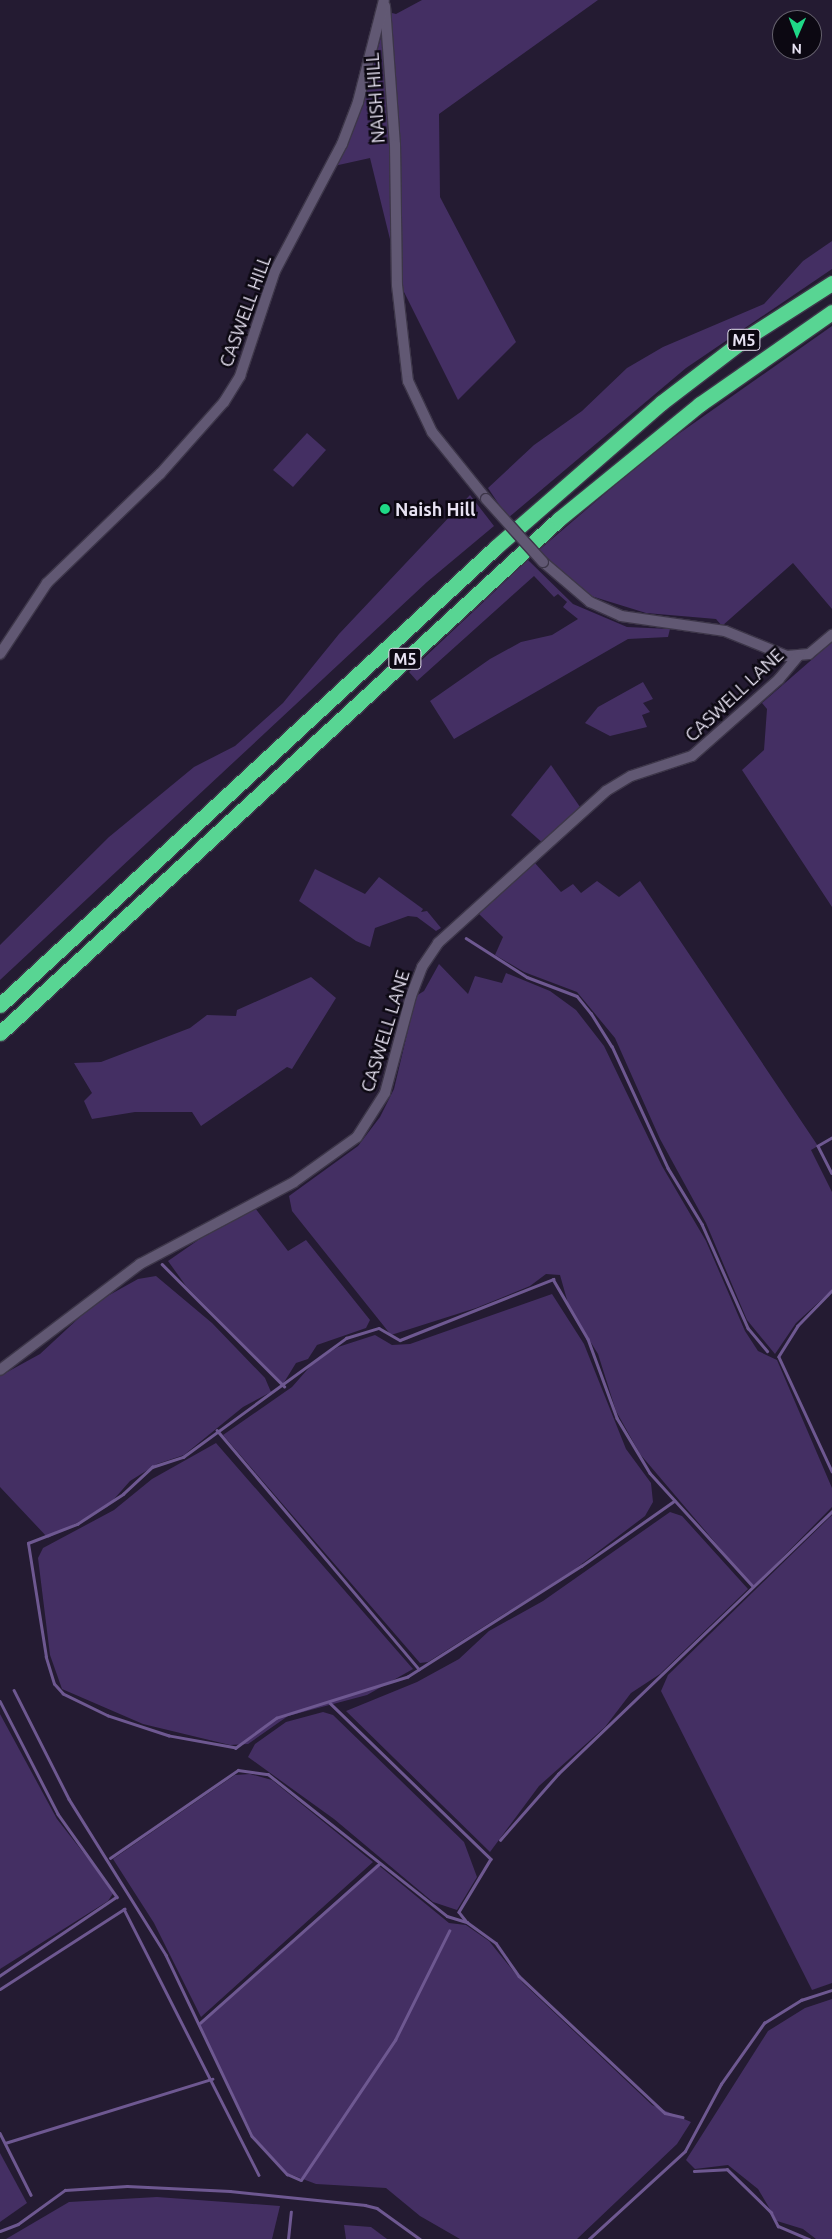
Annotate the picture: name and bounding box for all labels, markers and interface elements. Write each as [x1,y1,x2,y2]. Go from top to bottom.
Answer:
north arrow [772,10,822,60]
text: N [791,41,802,57]
street label: NAISH HILL [361,52,389,144]
street label: CASWELL HILL [215,252,275,370]
road number: M5 [726,326,762,354]
place label: Naish Hill [395,498,475,520]
marker: Naish Hill [379,503,391,515]
street label: CASWELL LANE [680,644,788,746]
road number: M5 [388,646,422,672]
street label: CASWELL LANE [356,967,414,1095]

